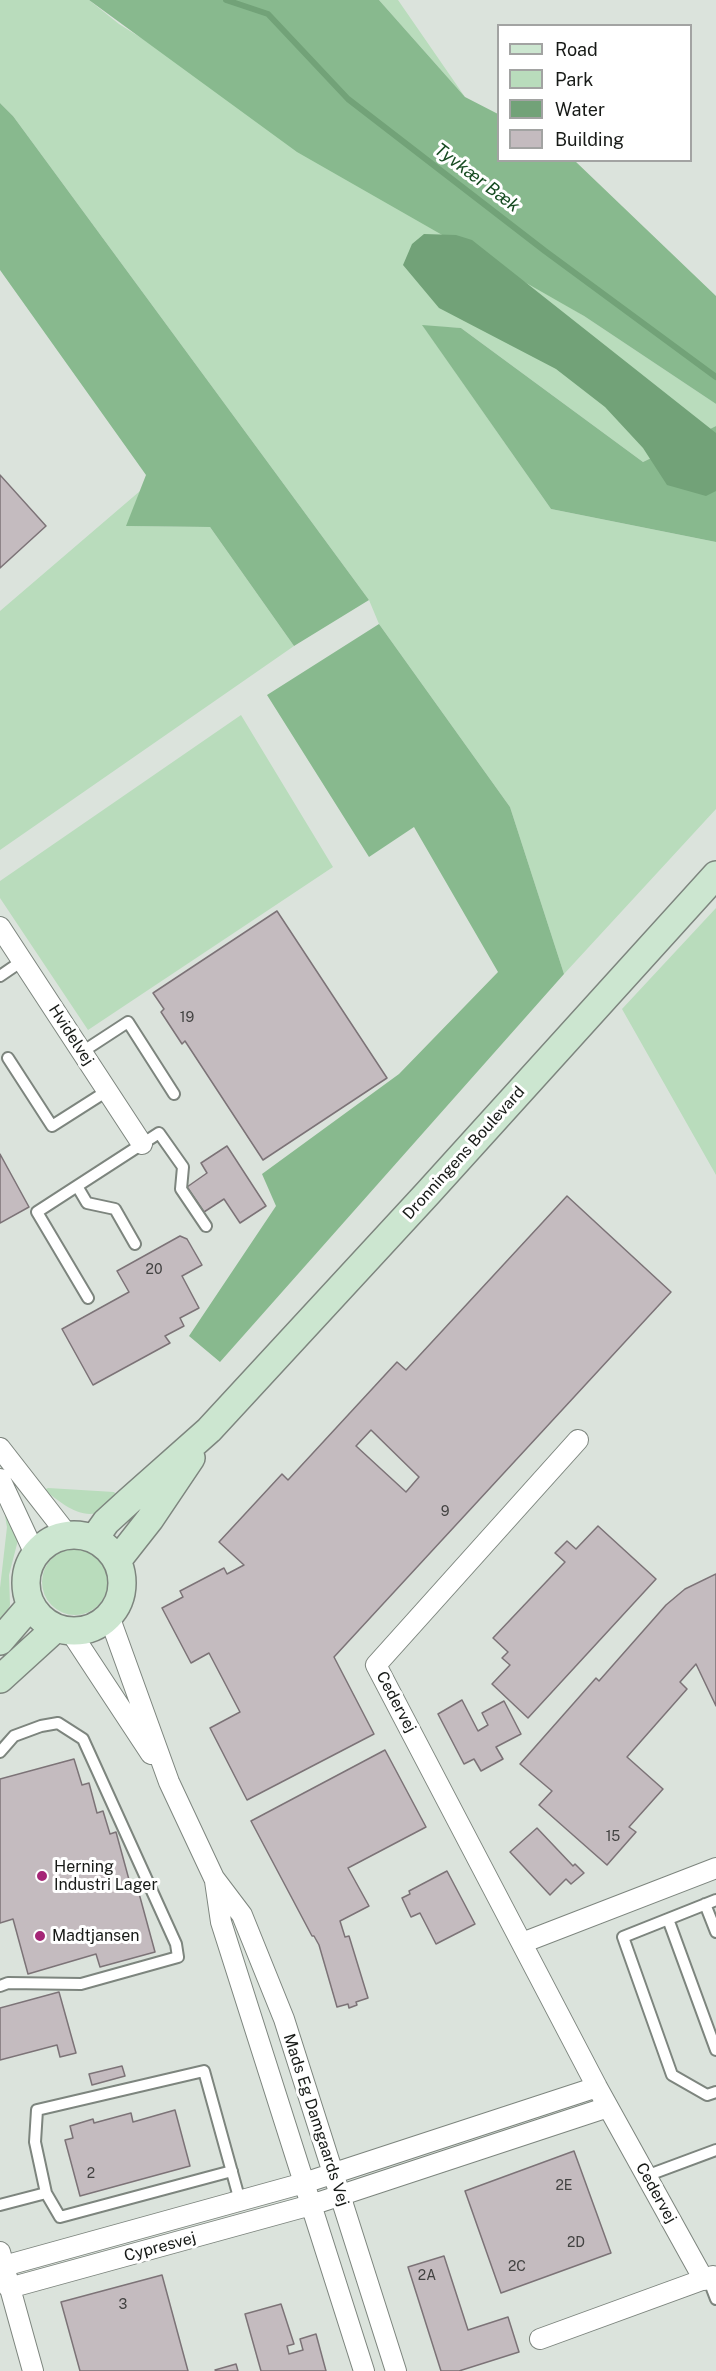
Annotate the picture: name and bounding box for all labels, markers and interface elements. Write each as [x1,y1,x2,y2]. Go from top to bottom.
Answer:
legend [497,24,692,162]
text: Road [555,39,598,60]
text: Park [555,69,593,90]
text: Water [555,99,605,120]
text: Building [555,129,624,150]
water label: Tyvkær Bæk [430,139,524,217]
street label: Hvidelvej [44,1001,98,1069]
house number: 19 [180,1010,194,1026]
street label: Dronningens Boulevard [399,1082,529,1224]
house number: 20 [146,1262,162,1278]
house number: 9 [441,1504,449,1520]
street label: Cedervej [372,1668,420,1736]
house number: 15 [606,1829,620,1845]
place label: Herning Industri Lager [54,1857,158,1895]
marker: Herning Industri Lager [35,1869,49,1883]
place label: Madtjansen [52,1926,139,1946]
marker: Madtjansen [33,1929,47,1943]
street label: Mads Eg Damgaards Vej [279,2031,353,2209]
street label: Cedervej [632,2159,680,2227]
house number: 2 [87,2166,95,2182]
house number: 2E [555,2178,573,2194]
street label: Cypresvej [122,2228,198,2266]
house number: 2D [567,2235,585,2251]
house number: 2C [508,2259,526,2275]
house number: 2A [418,2268,436,2284]
house number: 3 [119,2297,127,2313]

